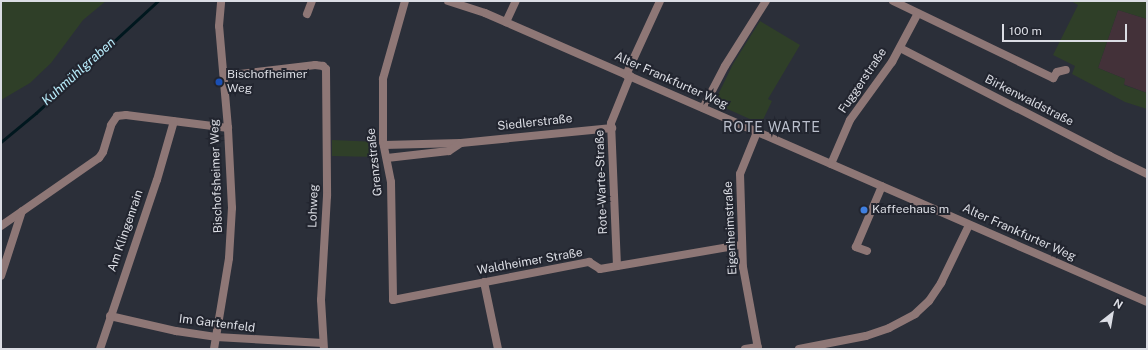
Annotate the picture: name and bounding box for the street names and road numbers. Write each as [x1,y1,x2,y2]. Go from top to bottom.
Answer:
street label: Fuggerstraße [836,46,890,116]
street label: Alter Frankfurter Weg [612,49,730,113]
street label: Birkenwaldstraße [982,72,1076,130]
street label: Siedlerstraße [497,112,573,134]
street label: Bischofsheimer Weg [208,119,226,233]
street label: Grenzstraße [364,127,386,197]
street label: Rote-Warte-Straße [593,129,611,235]
street label: Eigenheimstraße [721,181,741,275]
street label: Lohweg [306,184,322,228]
street label: Am Klingenrain [105,188,147,274]
street label: Alter Frankfurter Weg [960,201,1078,265]
street label: Waldheimer Straße [476,246,584,278]
street label: Im Gartenfeld [178,312,256,336]

